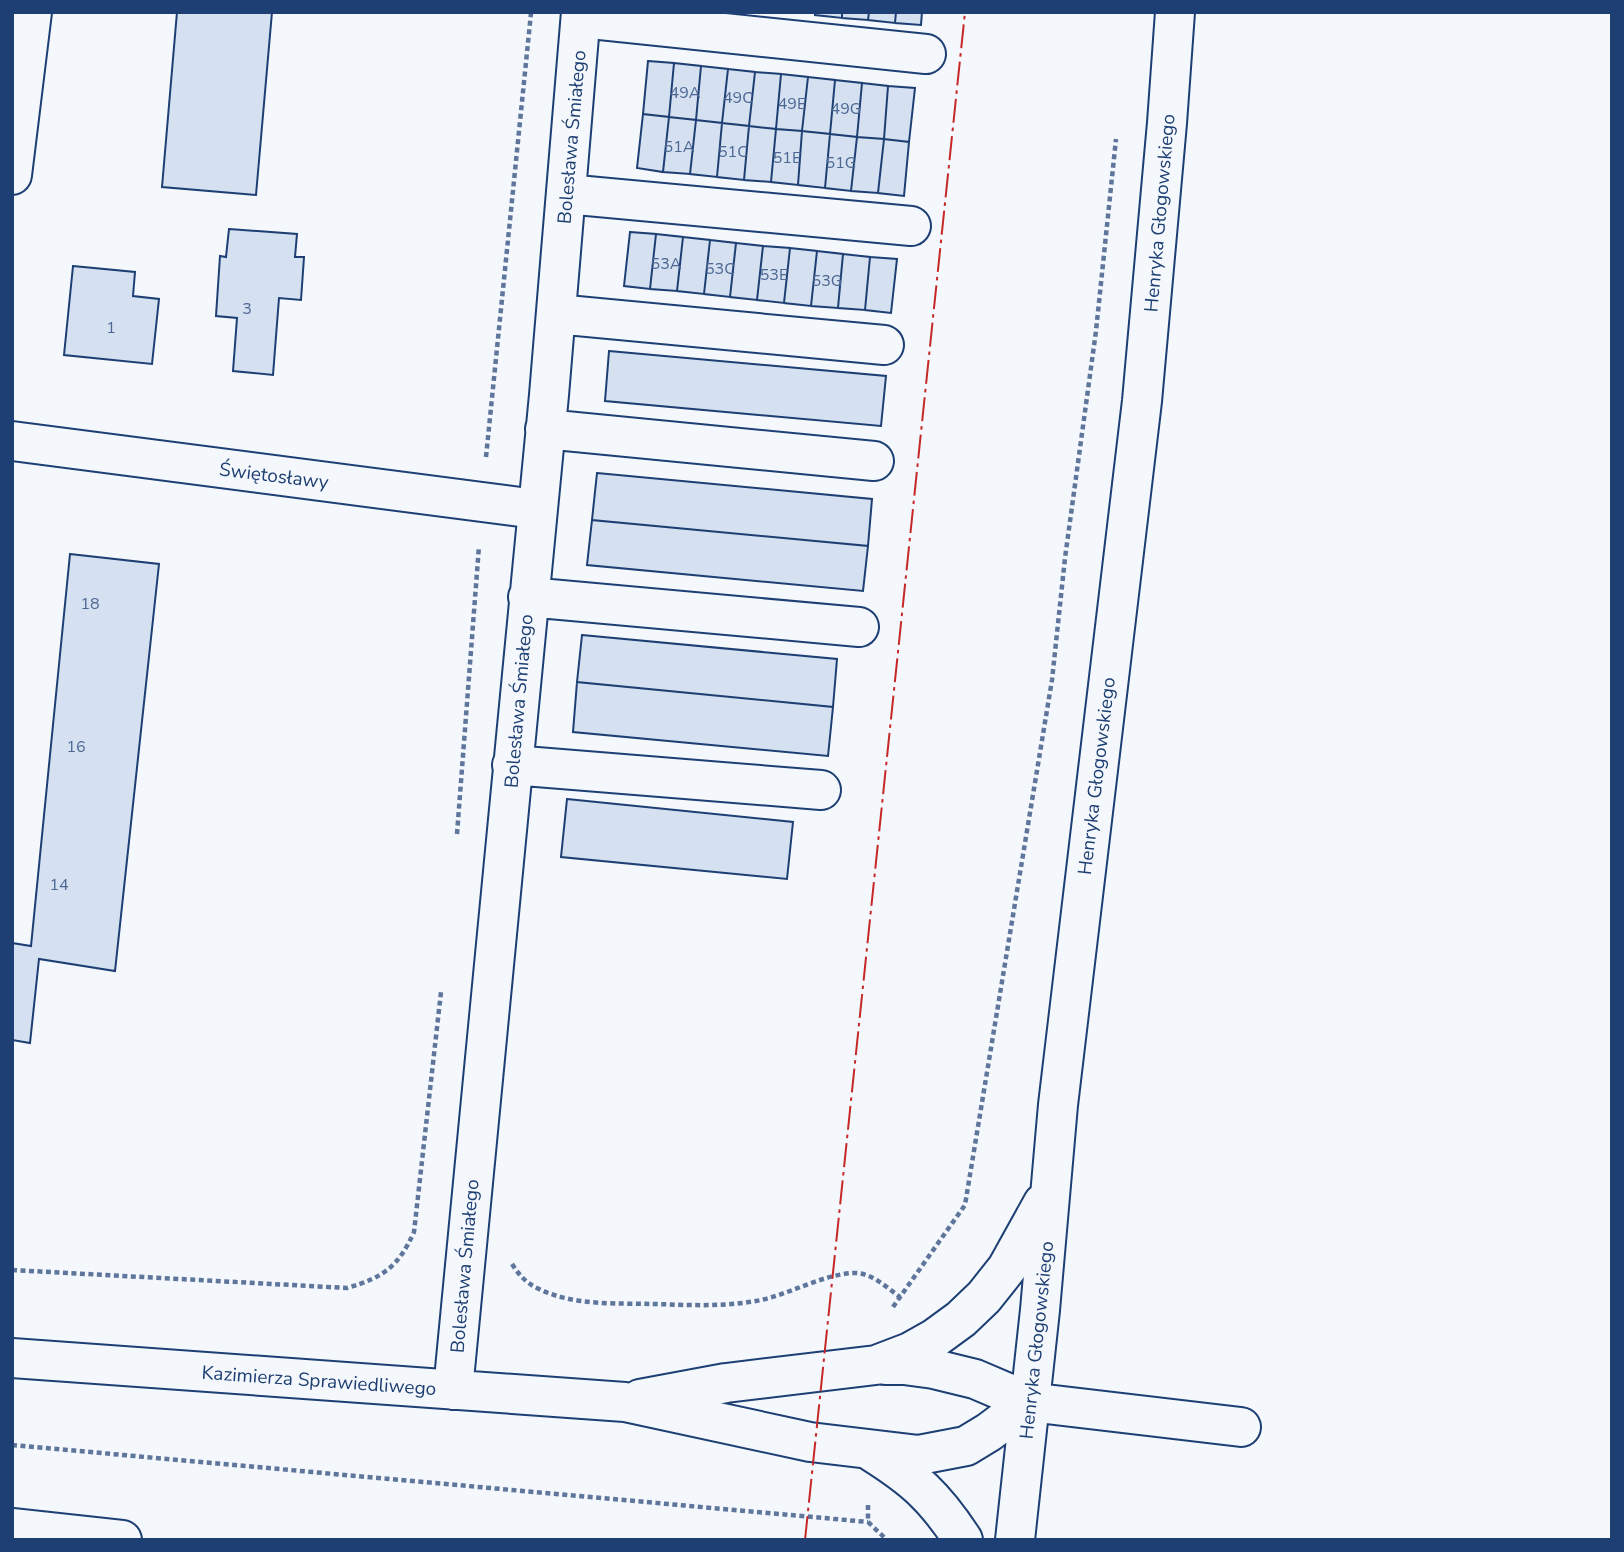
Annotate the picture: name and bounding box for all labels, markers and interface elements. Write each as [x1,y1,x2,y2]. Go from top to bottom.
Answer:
street label: Bolesława Śmiałego [551,49,593,225]
house number: 49A [670,82,701,104]
house number: 49C [723,87,753,109]
house number: 49E [778,93,806,115]
house number: 49G [831,98,861,120]
street label: Henryka Głogowskiego [1138,113,1182,313]
house number: 51A [664,136,695,158]
house number: 51C [718,141,748,163]
house number: 51E [773,147,801,169]
house number: 51G [826,152,856,174]
house number: 53A [651,253,682,275]
house number: 53C [705,258,735,280]
house number: 53E [760,264,788,286]
house number: 53G [812,270,842,292]
house number: 3 [242,298,252,320]
house number: 1 [106,317,116,339]
street label: Świętosławy [218,456,330,496]
house number: 18 [80,593,100,615]
street label: Bolesława Śmiałego [498,613,540,789]
street label: Henryka Głogowskiego [1072,676,1122,876]
house number: 16 [66,736,86,758]
house number: 14 [49,874,69,896]
street label: Bolesława Śmiałego [444,1178,486,1354]
street label: Henryka Głogowskiego [1014,1240,1060,1440]
street label: Kazimierza Sprawiedliwego [201,1360,437,1402]

